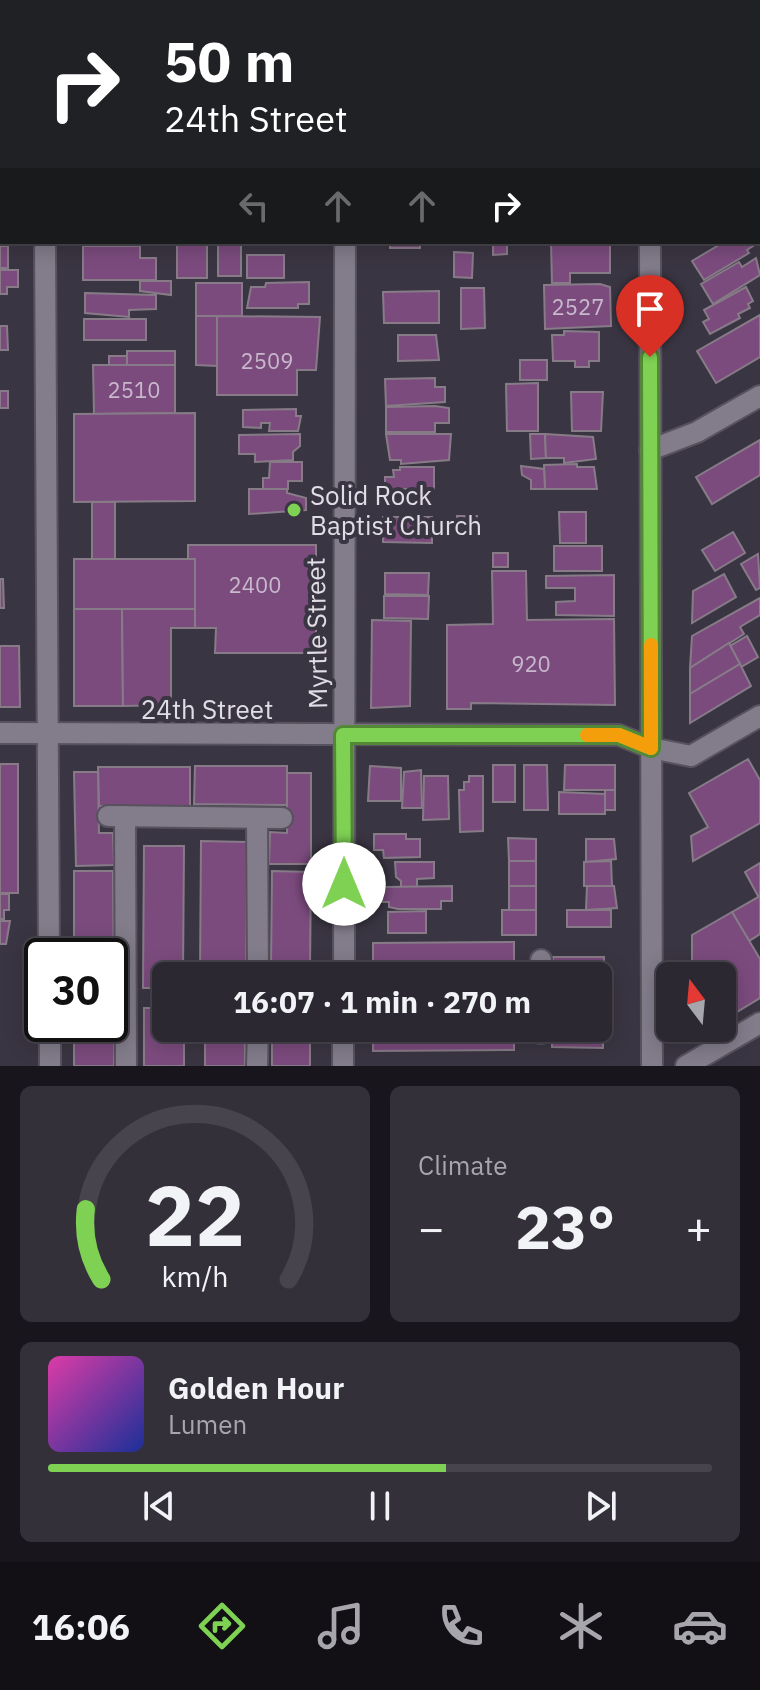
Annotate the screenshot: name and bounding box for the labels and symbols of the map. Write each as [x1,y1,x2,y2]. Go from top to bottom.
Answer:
pin [616,275,684,357]
house number: 2527 [552,292,604,321]
house number: 2509 [241,346,293,375]
house number: 2510 [108,375,160,404]
place label: Solid Rock Baptist Church [310,478,482,542]
marker: Solid Rock Baptist Church [285,501,303,519]
street label: Myrtle Street [298,557,334,709]
house number: 2400 [229,570,281,599]
house number: 920 [511,649,551,678]
street label: 24th Street [141,692,273,726]
position arrow [302,842,386,926]
speed limit sign: 30 [24,938,128,1042]
north arrow [656,962,736,1042]

